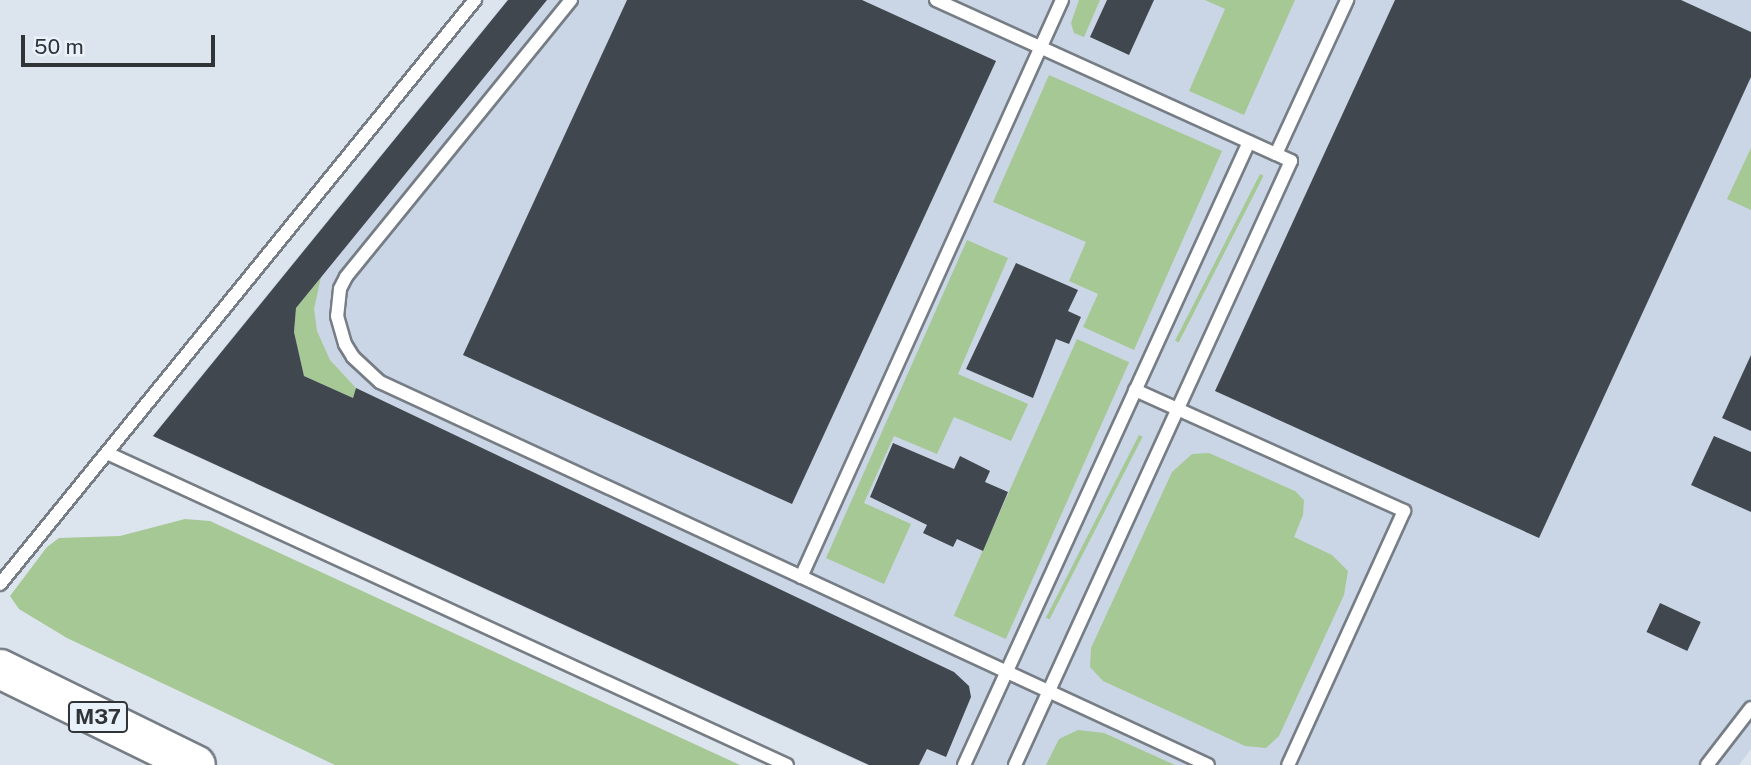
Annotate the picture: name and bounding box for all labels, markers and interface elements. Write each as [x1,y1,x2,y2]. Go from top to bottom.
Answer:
scale bar [24,21,219,65]
text: 50 m [34,34,84,59]
road number: M37 [66,700,130,734]

